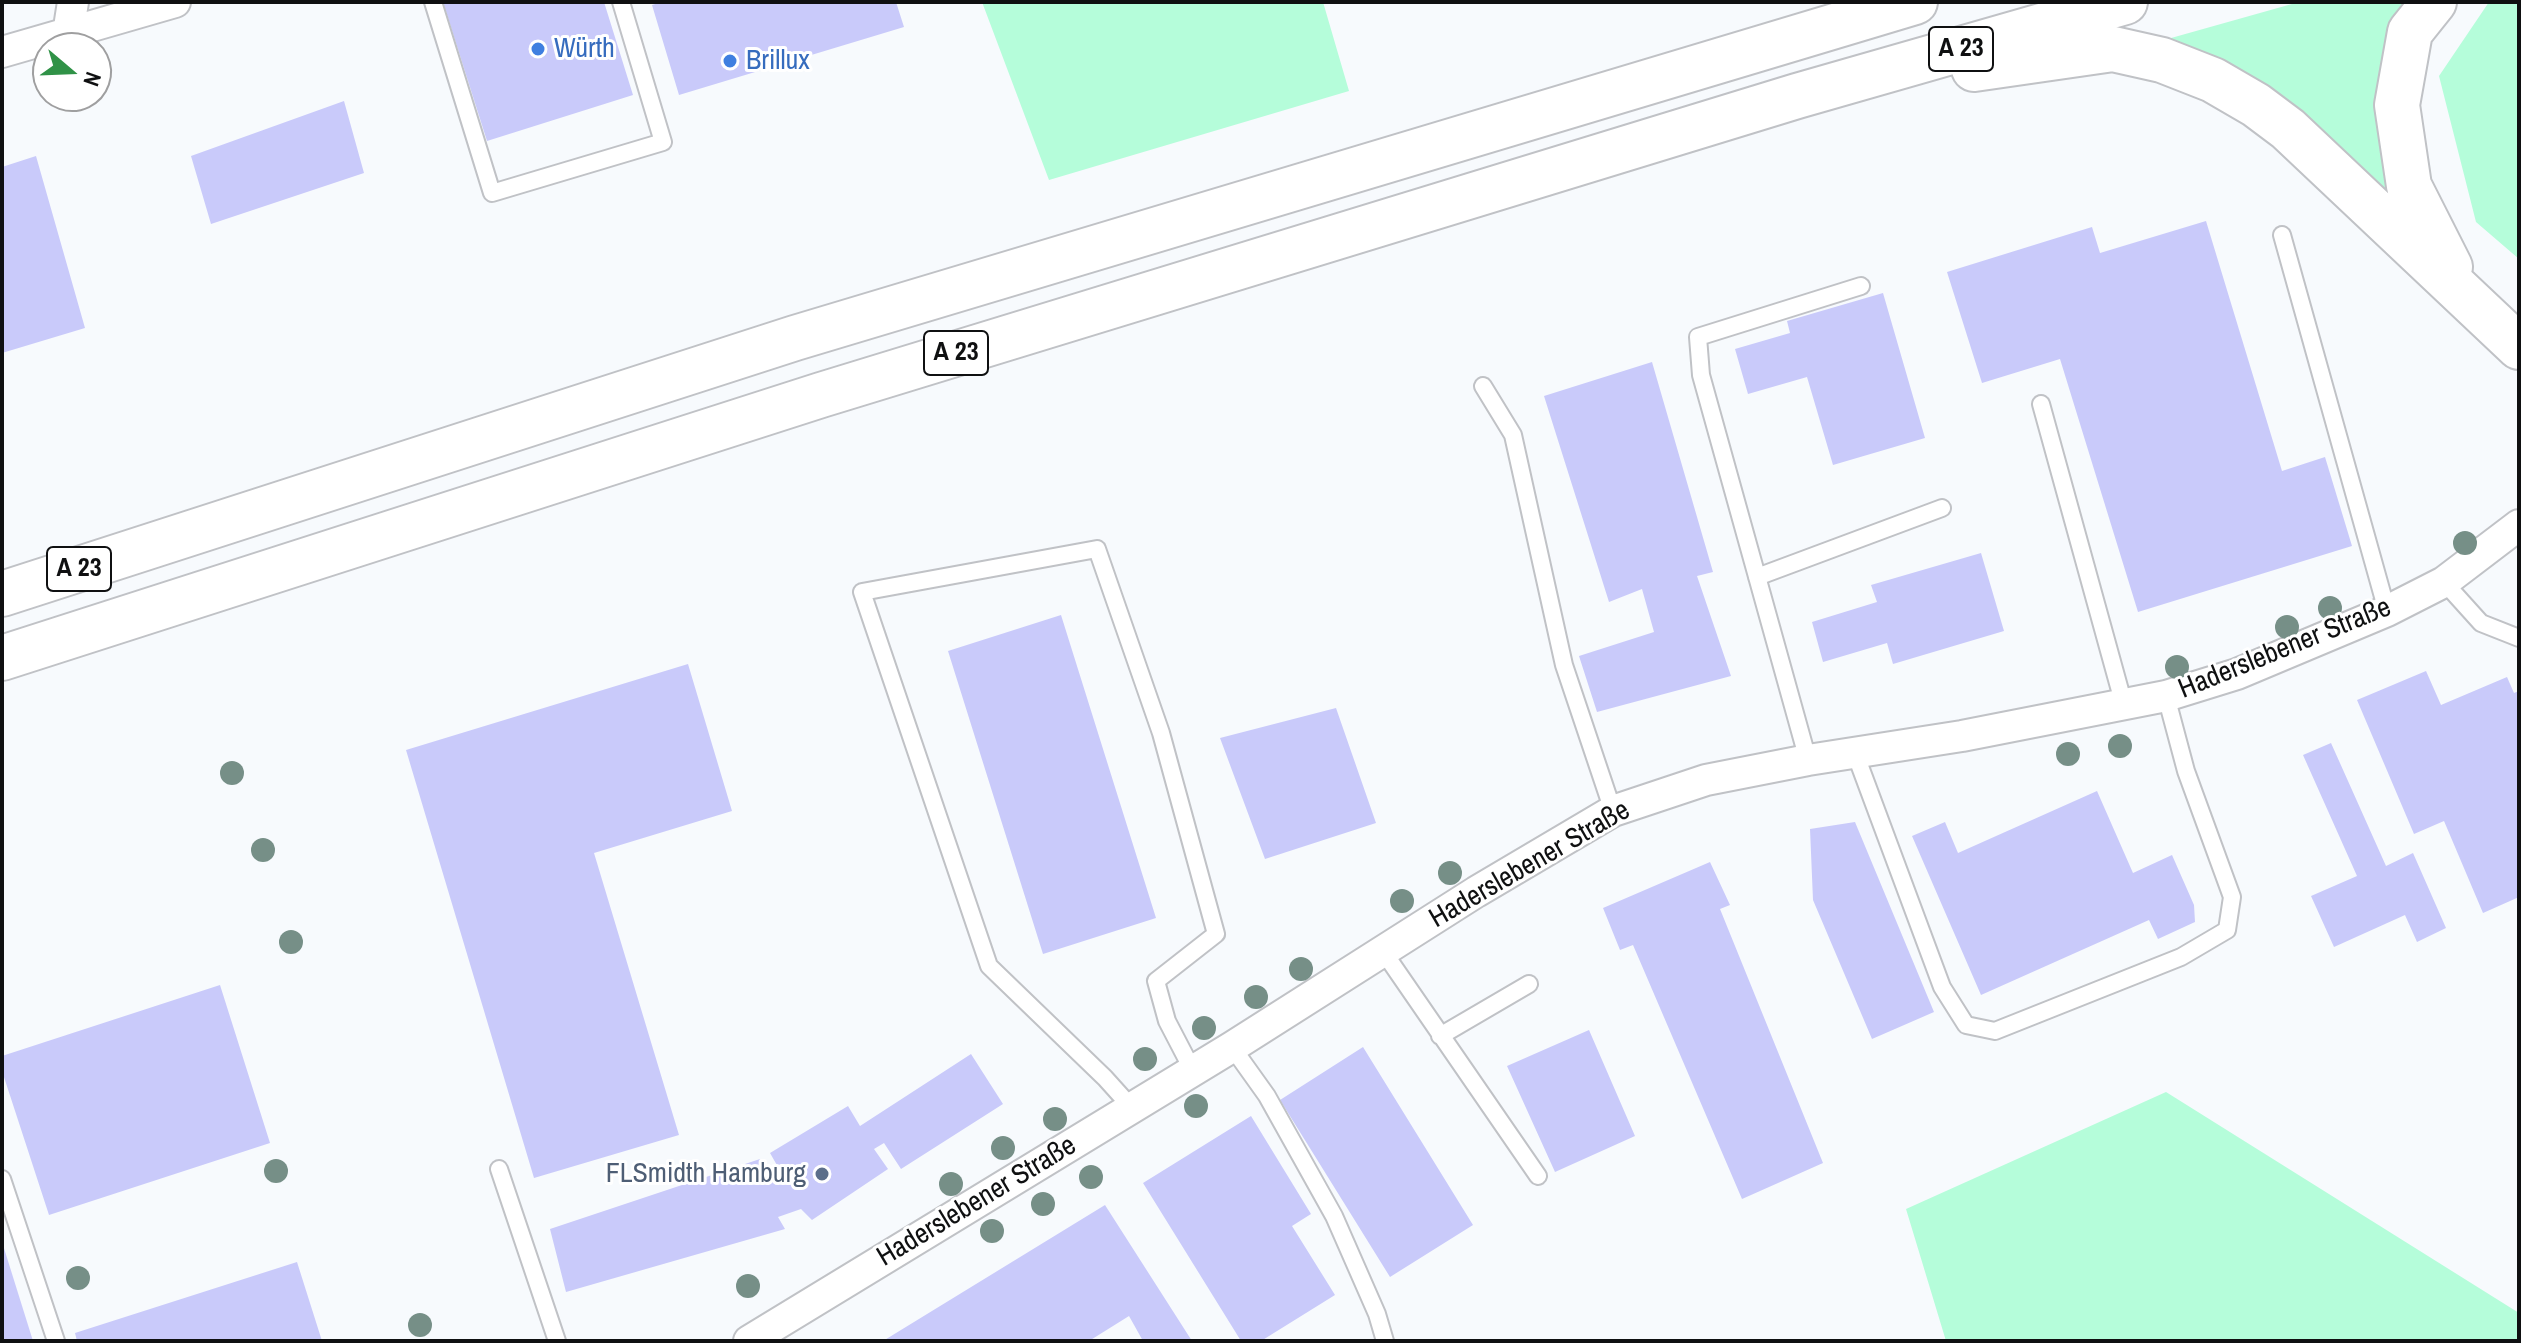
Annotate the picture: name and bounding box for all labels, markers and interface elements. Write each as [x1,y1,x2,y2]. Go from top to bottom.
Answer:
road number: A 23 [1929,27,1993,71]
north arrow [32,32,112,112]
place label: Würth [554,32,615,66]
marker: Würth [529,40,547,58]
place label: Brillux [746,44,810,78]
marker: Brillux [721,52,739,70]
text: N [76,68,109,90]
road number: A 23 [924,331,988,375]
road number: A 23 [47,547,111,591]
street label: Haderslebener Straße [2174,591,2396,707]
street label: Haderslebener Straße [1424,794,1636,936]
street label: Haderslebener Straße [872,1129,1082,1275]
place label: FLSmidth Hamburg [606,1157,806,1191]
marker: FLSmidth Hamburg [813,1165,831,1183]

